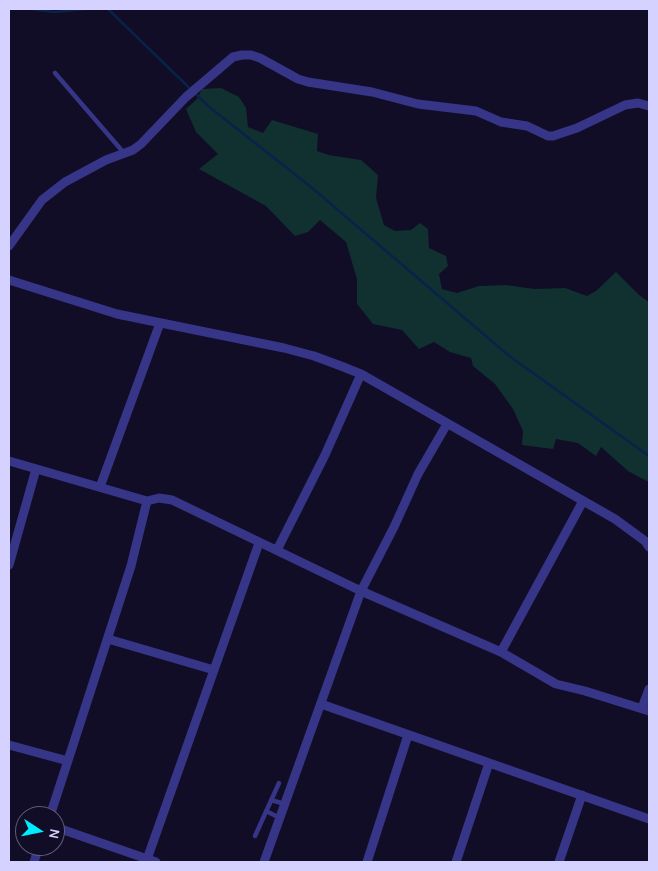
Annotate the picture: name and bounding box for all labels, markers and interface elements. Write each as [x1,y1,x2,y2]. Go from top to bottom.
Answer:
north arrow [15,806,65,856]
text: N [45,827,64,840]

